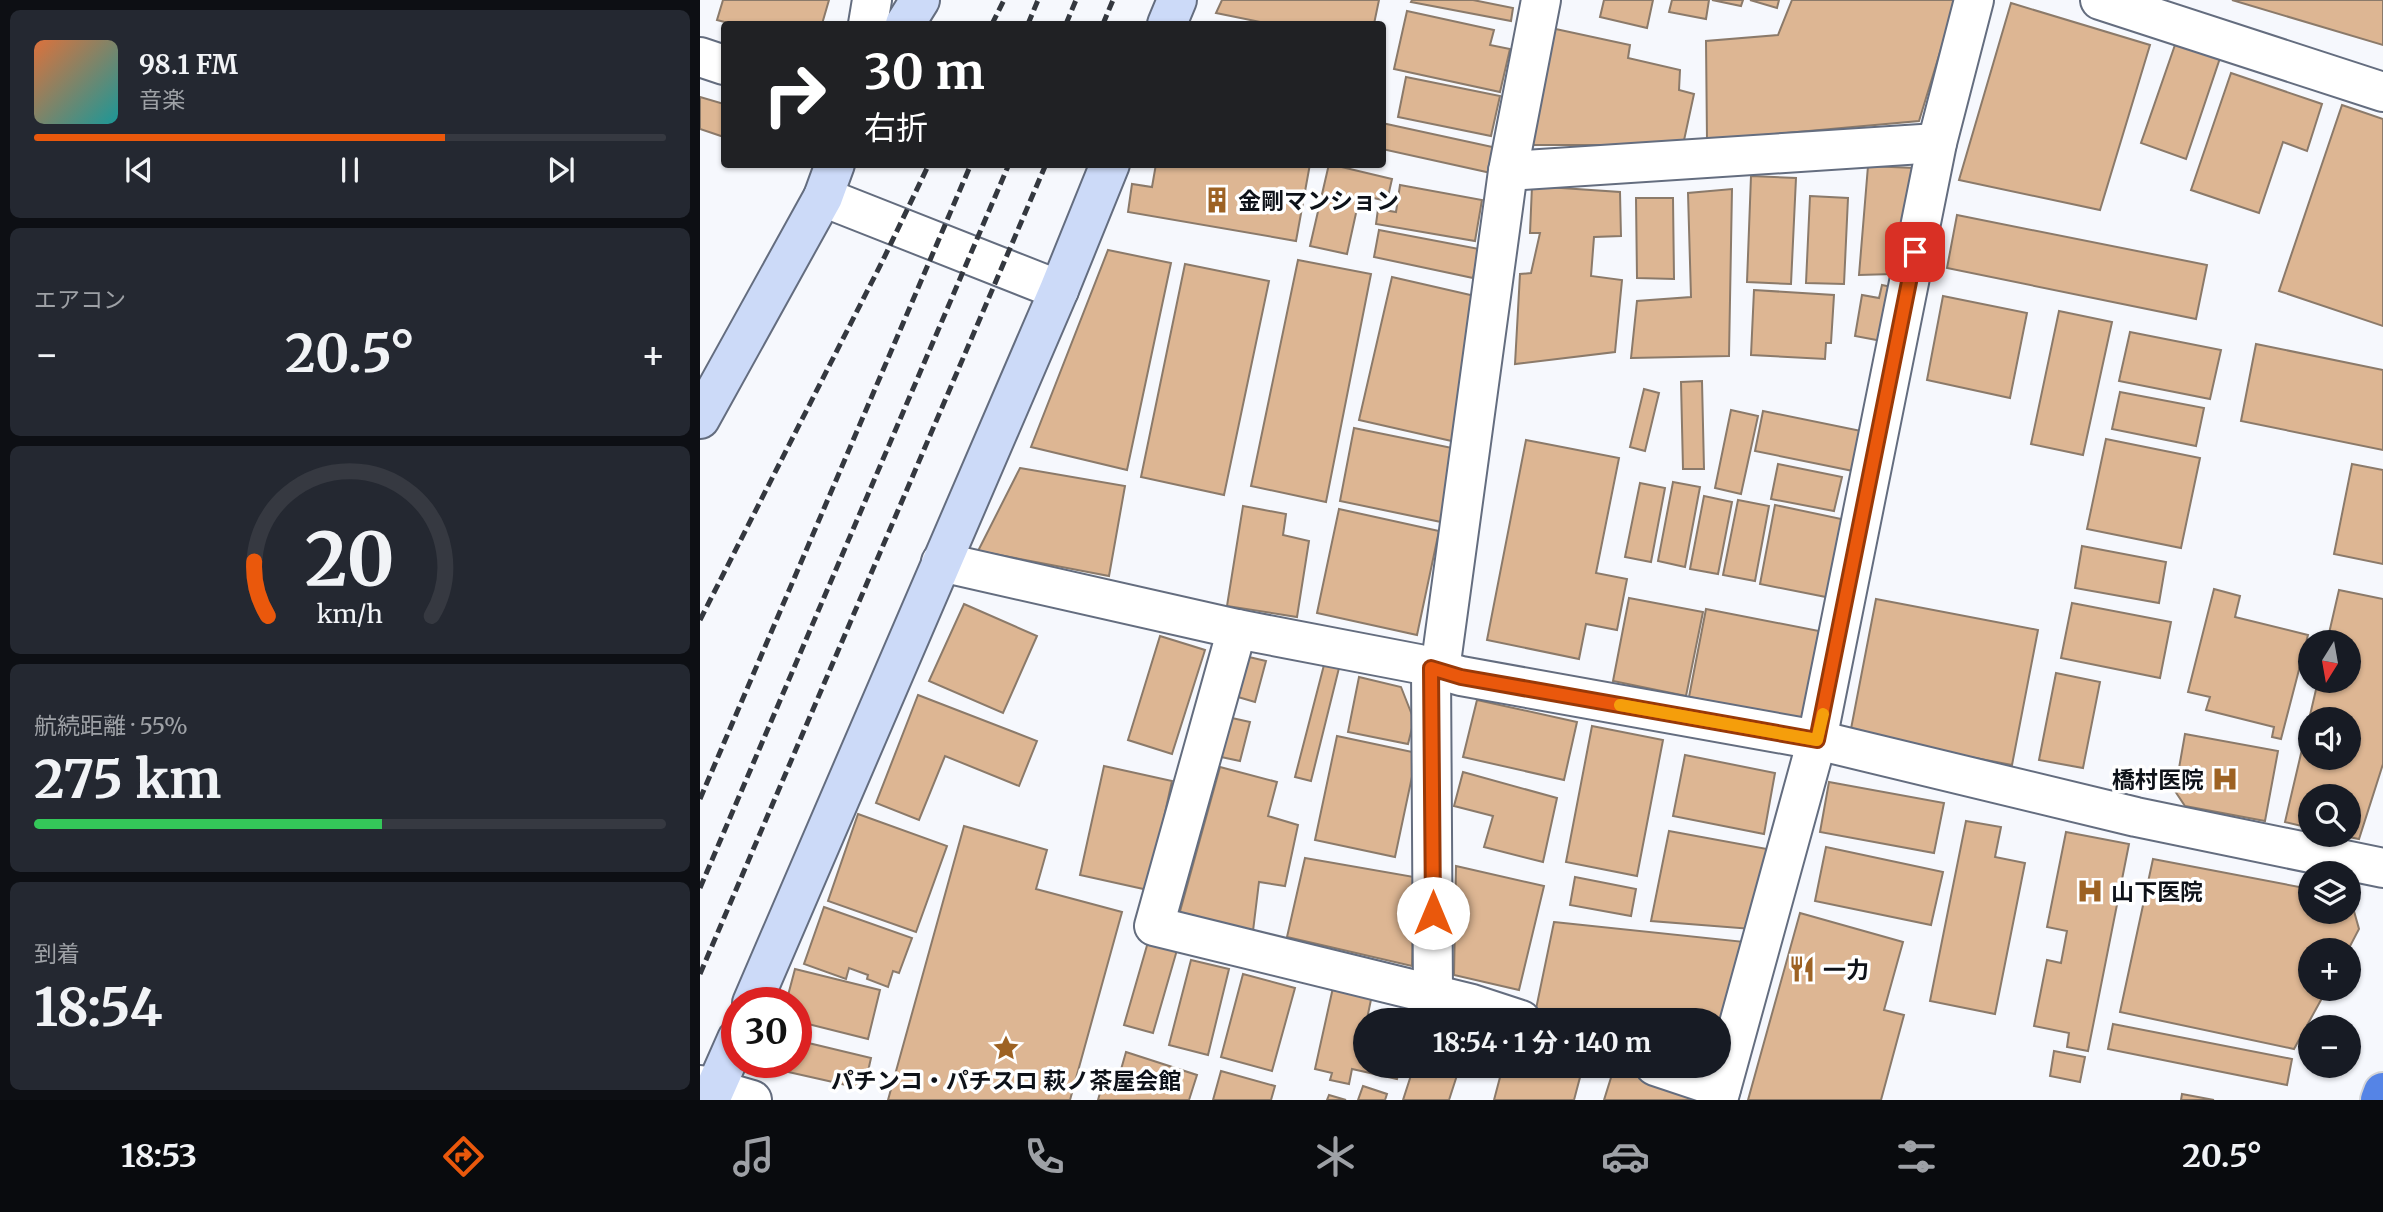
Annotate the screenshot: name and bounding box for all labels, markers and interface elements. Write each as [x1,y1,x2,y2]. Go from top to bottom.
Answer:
text: 30 m [864,41,985,102]
text: 98.1 FM [139,48,238,81]
icon: right [749,49,840,140]
text: 音楽 [139,85,185,114]
text: 右折 [864,108,928,148]
icon: previous [120,151,158,189]
icon: pause [331,151,369,189]
icon: next [542,151,580,189]
building icon: 金剛マンション [1202,185,1232,215]
place label: 金剛マンション [1238,186,1399,215]
pin [1885,222,1945,282]
icon: arrive [1896,233,1934,271]
text: エアコン [34,285,126,314]
text: 20.5° [285,321,415,386]
text: − [34,331,59,378]
text: + [641,331,666,378]
text: 20 [305,514,395,606]
text: km/h [317,598,383,630]
north arrow [2298,630,2361,693]
map controls [2298,630,2361,1078]
button: sound [2298,707,2361,770]
text: 航続距離 · 55% [34,711,188,740]
text: 275 km [34,747,221,812]
hospital icon: 橋村医院 [2210,764,2240,794]
place label: 橋村医院 [2112,765,2204,794]
button: search [2298,784,2361,847]
button: layers [2298,861,2361,924]
position arrow [1396,876,1470,950]
hospital icon: 山下医院 [2075,876,2105,906]
place label: 山下医院 [2111,877,2203,906]
button: + [2298,938,2361,1001]
text: 到着 [34,939,80,968]
restaurant icon: 一力 [1787,954,1817,984]
place label: 一力 [1823,955,1869,984]
text: 18:54 [34,975,163,1040]
speed limit sign: 30 [721,987,812,1078]
button: − [2298,1015,2361,1078]
text: 18:54 · 1 分 · 140 m [1433,1026,1651,1059]
place icon: パチンコ・パチスロ 萩ノ茶屋会館 [991,1033,1021,1063]
place label: パチンコ・パチスロ 萩ノ茶屋会館 [831,1066,1181,1095]
icon: directions [439,1132,488,1181]
icon: music [729,1132,778,1181]
icon: phone [1020,1132,1069,1181]
icon: climate [1311,1132,1360,1181]
icon: car [1601,1132,1650,1181]
icon: filters [1892,1132,1941,1181]
text: 18:53 [121,1136,197,1176]
text: 20.5° [2182,1136,2262,1176]

